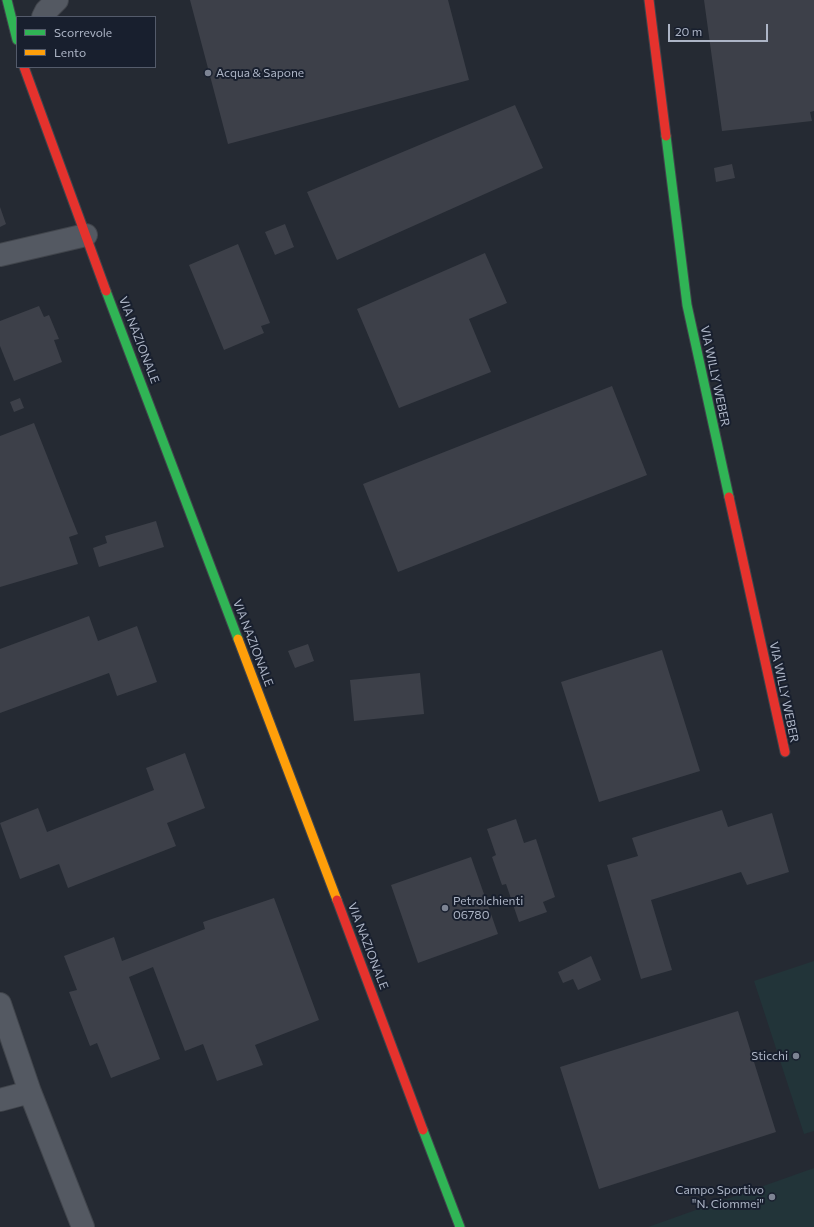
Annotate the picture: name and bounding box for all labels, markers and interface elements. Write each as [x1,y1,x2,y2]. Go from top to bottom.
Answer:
legend [16,16,156,68]
scale bar [670,16,770,42]
text: 20 m [675,24,702,38]
text: Scorrevole [54,25,112,39]
text: Lento [54,45,86,59]
place label: Acqua & Sapone [216,66,304,80]
marker: Acqua & Sapone [203,68,213,78]
street label: VIA NAZIONALE [116,294,162,386]
street label: VIA WILLY WEBER [697,324,733,428]
street label: VIA NAZIONALE [230,597,276,689]
street label: VIA WILLY WEBER [766,640,802,744]
place label: Petrolchienti 06780 [453,894,523,922]
street label: VIA NAZIONALE [345,900,391,992]
marker: Petrolchienti 06780 [440,903,450,913]
place label: Sticchi [751,1049,788,1063]
marker: Sticchi [791,1051,801,1061]
place label: Campo Sportivo "N. Ciommei" [675,1183,764,1211]
marker: Campo Sportivo "N. Ciommei" [767,1192,777,1202]

